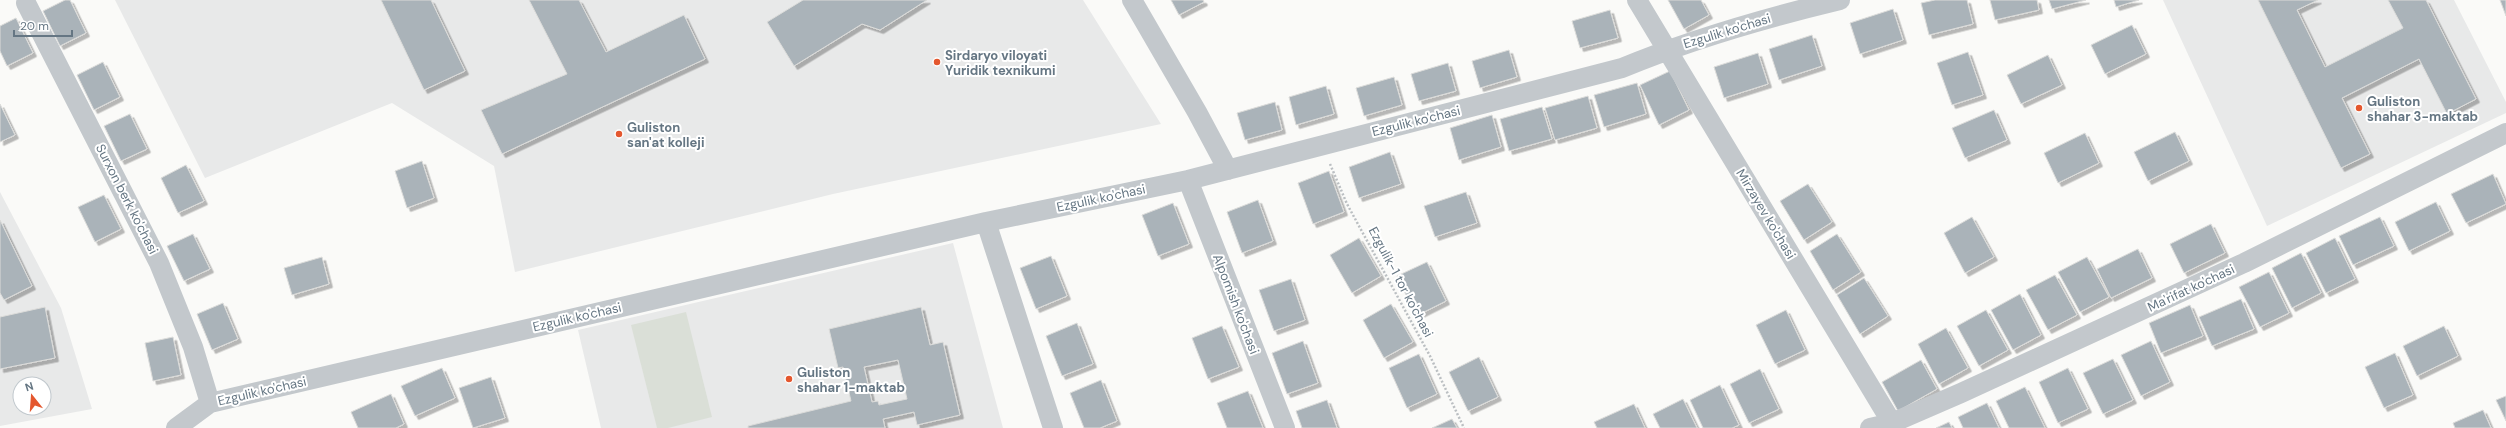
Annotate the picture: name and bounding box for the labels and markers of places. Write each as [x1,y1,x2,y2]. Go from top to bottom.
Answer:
place label: Sirdaryo viloyati Yuridik texnikumi [945,47,1056,79]
marker: Sirdaryo viloyati Yuridik texnikumi [932,57,942,67]
place label: Guliston shahar 3-maktab [2367,93,2478,125]
marker: Guliston shahar 3-maktab [2354,103,2364,113]
place label: Guliston san'at kolleji [627,119,705,151]
marker: Guliston san'at kolleji [614,129,624,139]
place label: Guliston shahar 1-maktab [797,364,905,396]
marker: Guliston shahar 1-maktab [784,374,794,384]

